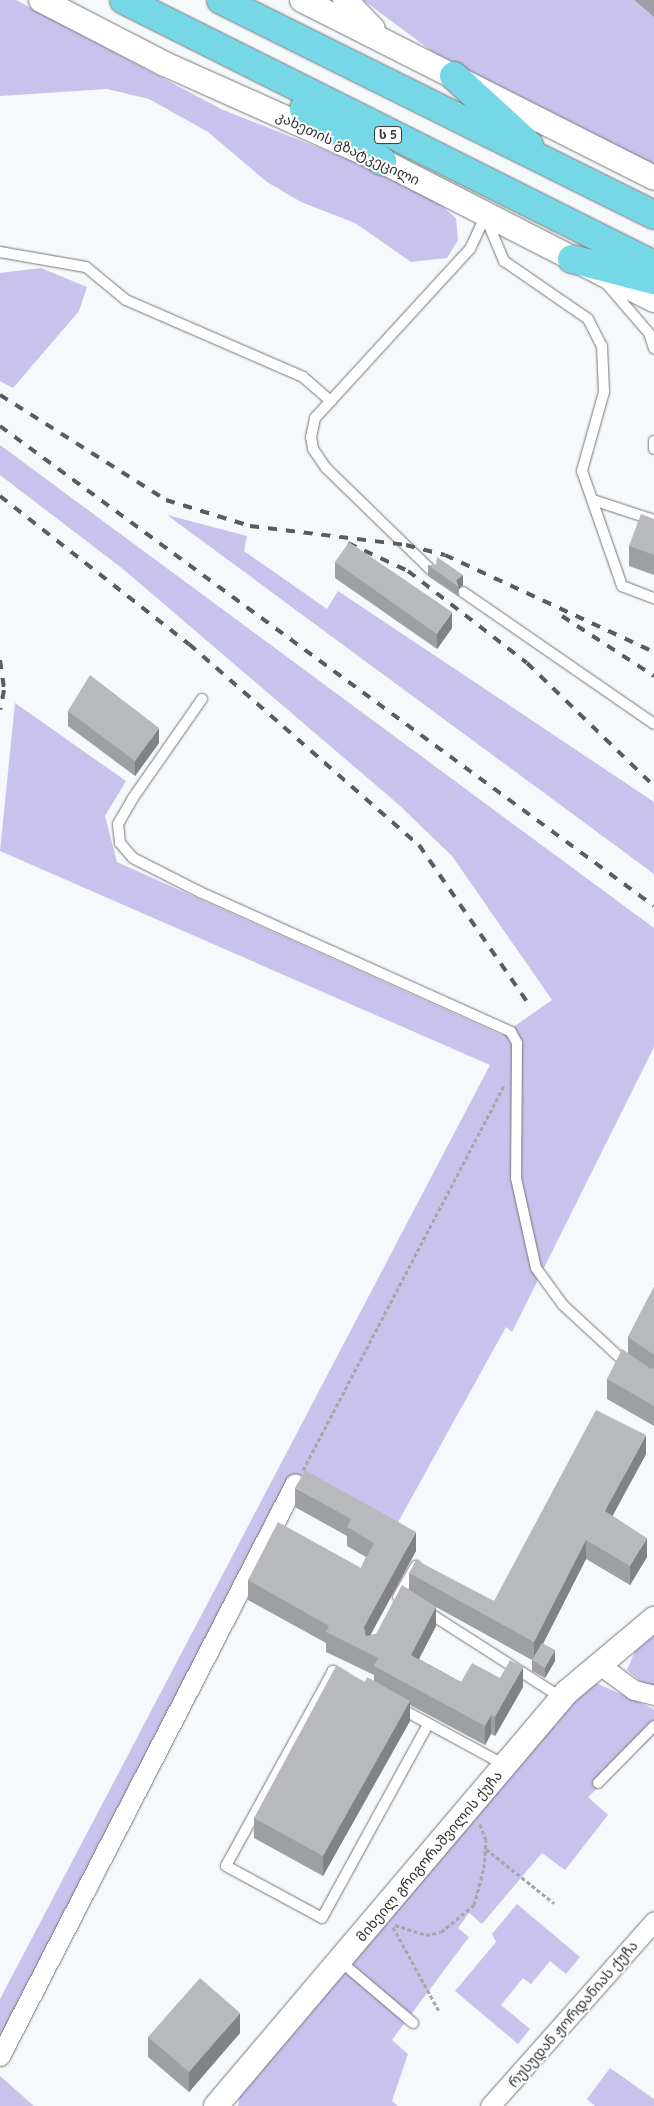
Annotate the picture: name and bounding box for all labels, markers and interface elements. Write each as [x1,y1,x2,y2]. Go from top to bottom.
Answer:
street label: კახეთის გზატკეცილი [274,107,422,189]
road number: ს 5 [373,126,403,144]
street label: მიხეილ გრიგორაშვილის ქუჩა [352,1767,506,1945]
street label: რუსუდან ჟორდანიას ქუჩა [505,1937,641,2091]

